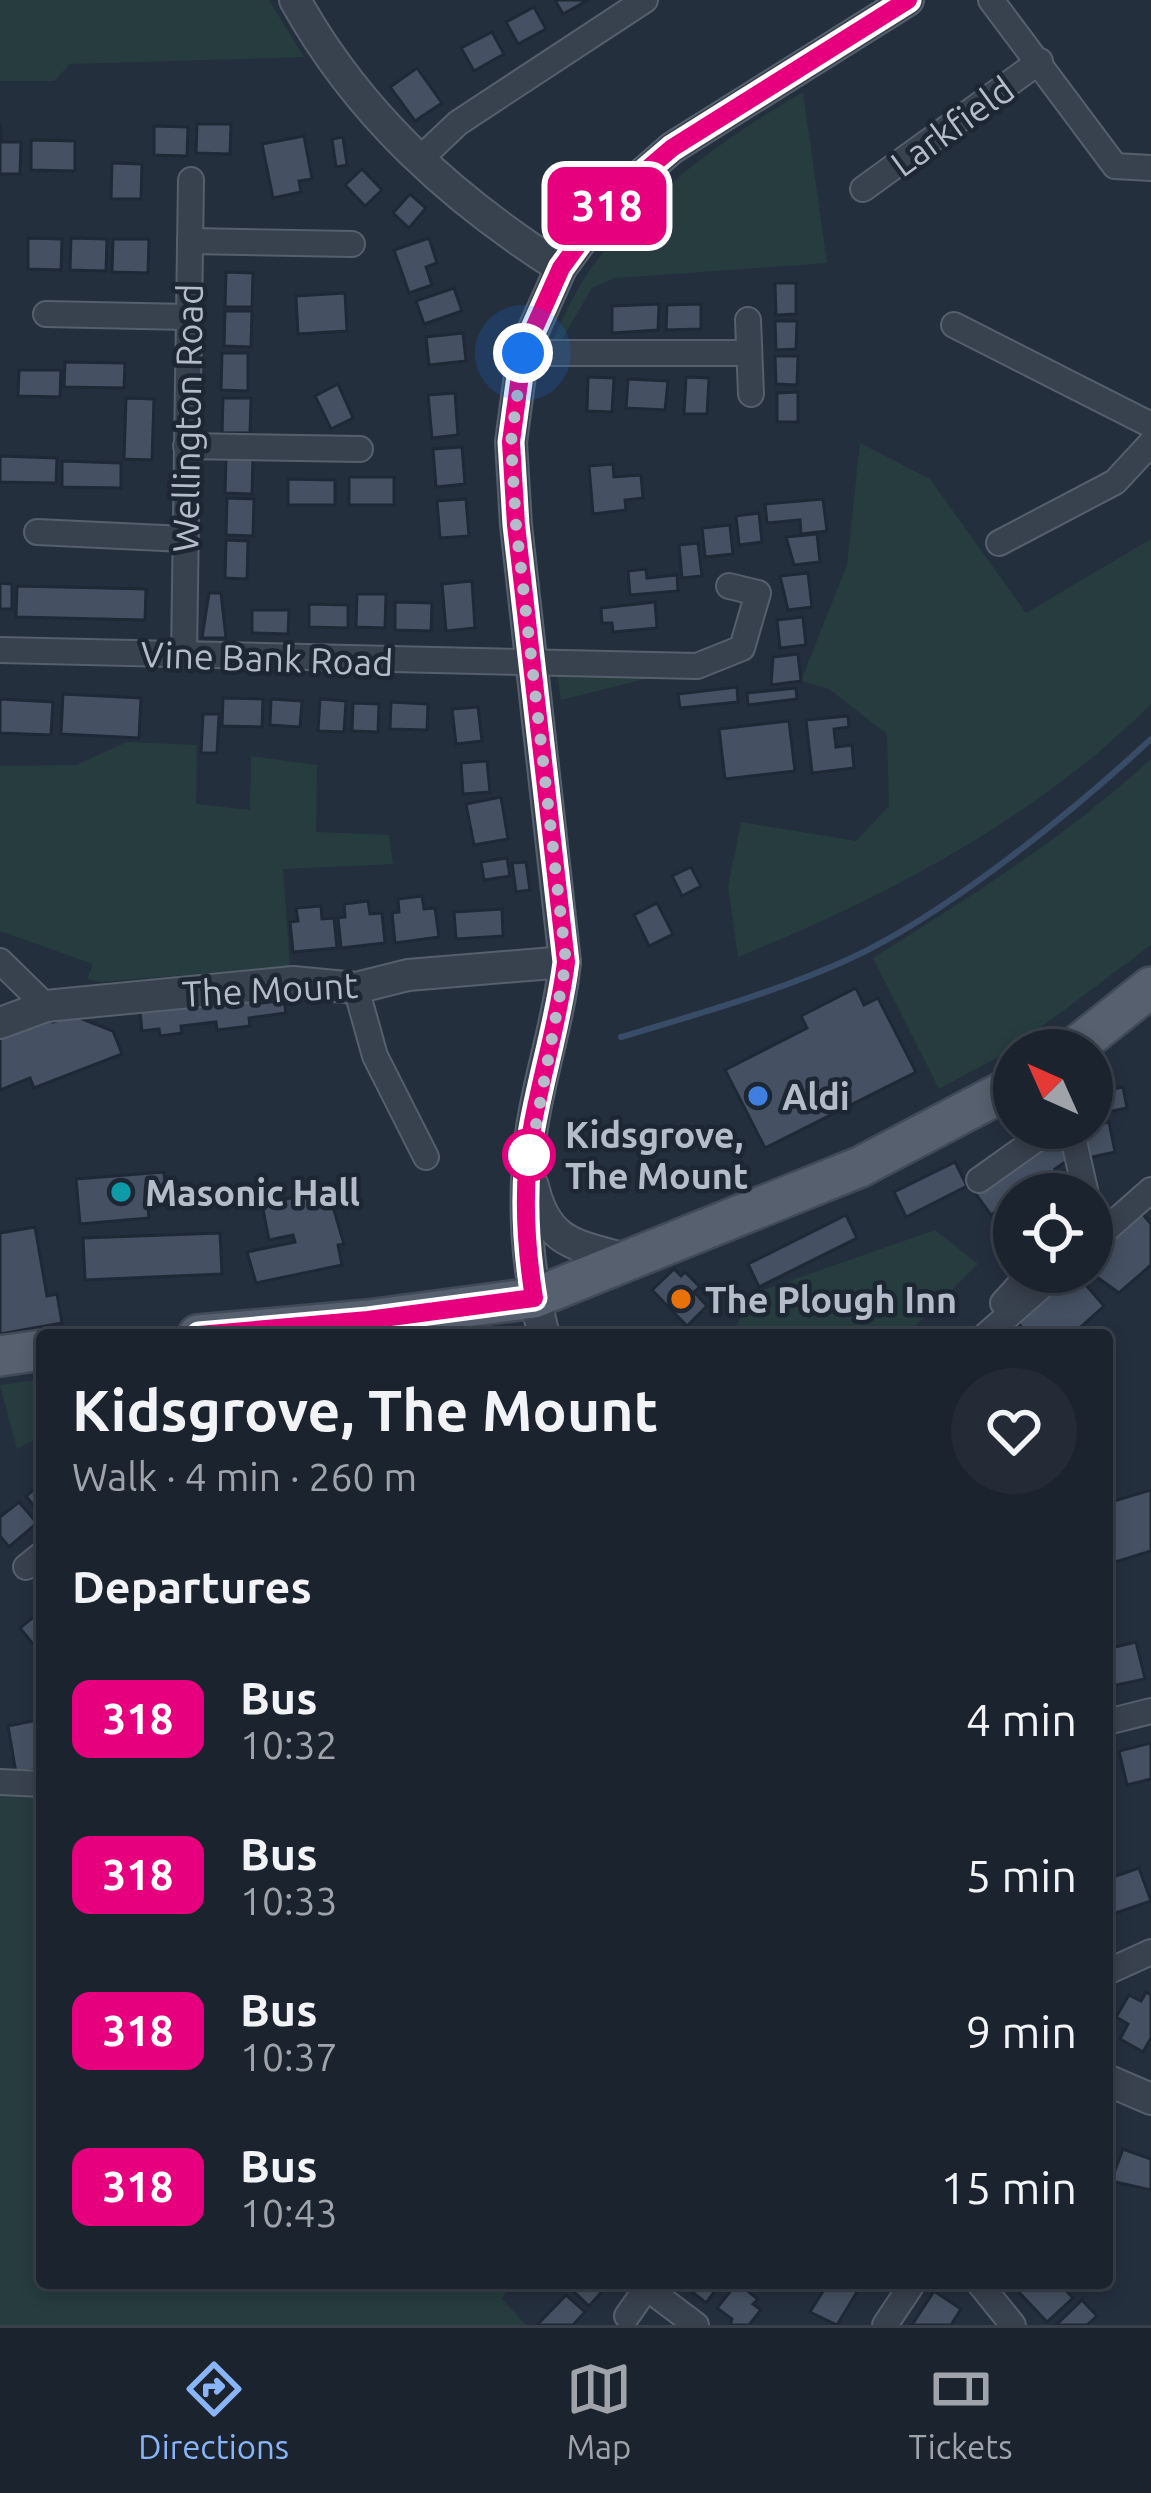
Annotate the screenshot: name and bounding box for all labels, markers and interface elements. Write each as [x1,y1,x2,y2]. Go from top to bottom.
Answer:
street label: Larkfield [883,68,1021,184]
line badge: 318 [538,167,676,245]
text: 318 [571,182,643,229]
street label: Wellington Road [164,283,210,553]
your location [493,323,553,383]
street label: Vine Bank Road [140,633,394,683]
street label: The Mount [181,964,359,1014]
north arrow [993,1029,1113,1149]
map controls [993,1029,1113,1293]
place label: Aldi [782,1076,850,1117]
marker: Aldi [745,1083,771,1109]
place label: Kidsgrove, The Mount [565,1114,748,1196]
marker: Kidsgrove, The Mount [504,1130,554,1180]
place label: Masonic Hall [145,1172,360,1213]
button: locate [993,1173,1113,1293]
marker: Masonic Hall [108,1179,134,1205]
place label: The Plough Inn [705,1279,957,1320]
marker: The Plough Inn [668,1286,694,1312]
button: heart [951,1368,1077,1494]
text: Kidsgrove, The Mount [72,1378,658,1442]
text: Walk · 4 min · 260 m [72,1455,417,1498]
text: Departures [72,1561,312,1612]
text: Bus [240,1672,317,1723]
text: 4 min [966,1694,1077,1745]
text: 318 [102,1695,174,1742]
text: 10:32 [240,1723,338,1766]
text: Bus [240,1828,317,1879]
text: 5 min [966,1850,1077,1901]
text: 318 [102,1851,174,1898]
text: 10:33 [240,1879,338,1922]
text: Bus [240,1984,317,2035]
text: 9 min [966,2006,1077,2057]
text: 318 [102,2007,174,2054]
text: 10:37 [240,2035,338,2078]
text: Bus [240,2140,317,2191]
text: 15 min [940,2162,1077,2213]
text: 318 [102,2163,174,2210]
text: 10:43 [240,2191,338,2234]
tab: Directions [138,2356,289,2465]
tab: Map [566,2356,632,2465]
tab: Tickets [909,2356,1013,2465]

